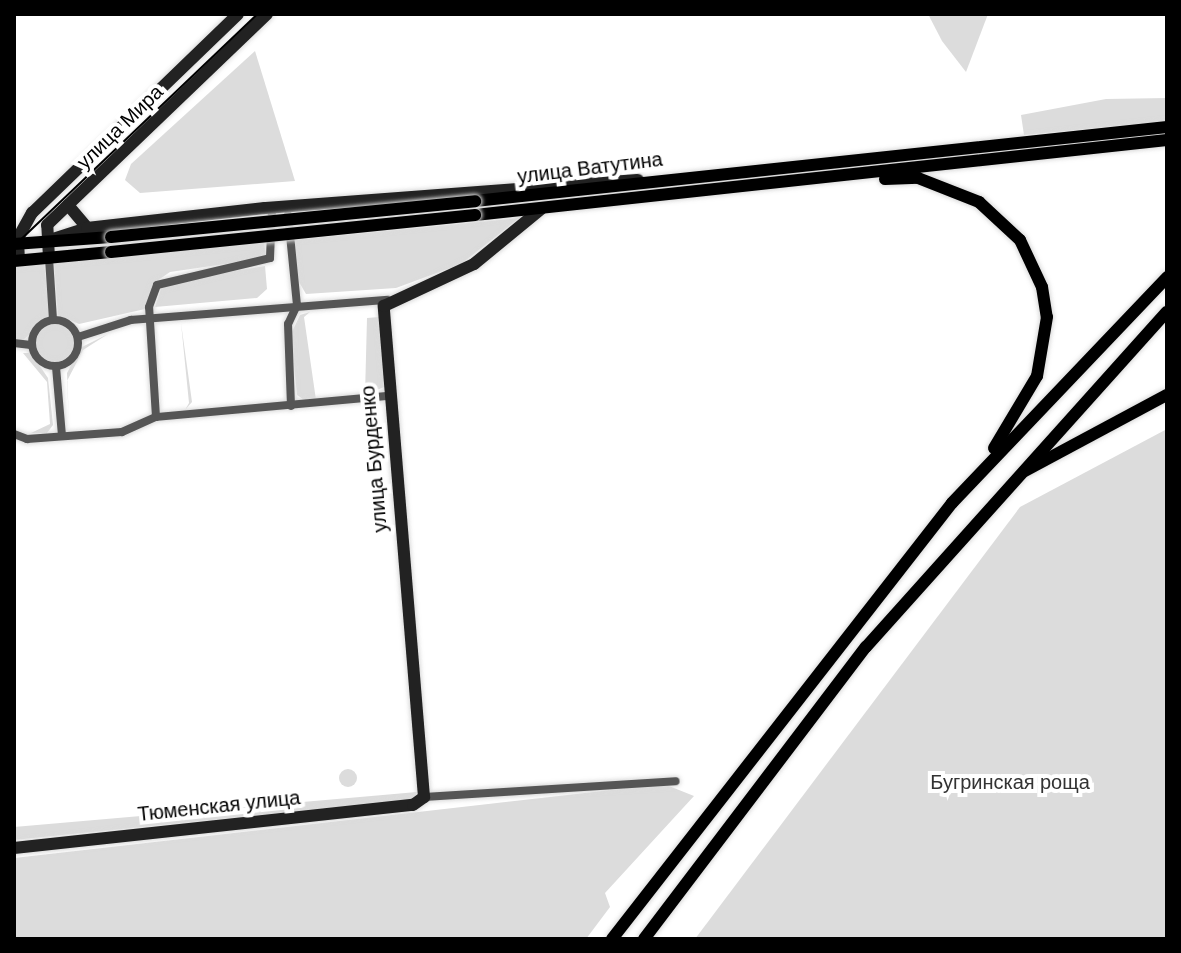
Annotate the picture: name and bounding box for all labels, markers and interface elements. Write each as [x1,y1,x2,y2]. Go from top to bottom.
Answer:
street label: улица Мира [72,80,168,174]
street label: улица Ватутина [516,147,664,189]
street label: улица Бурденко [356,385,392,533]
park label: Бугринская роща [930,770,1090,794]
street label: Тюменская улица [136,786,302,826]

